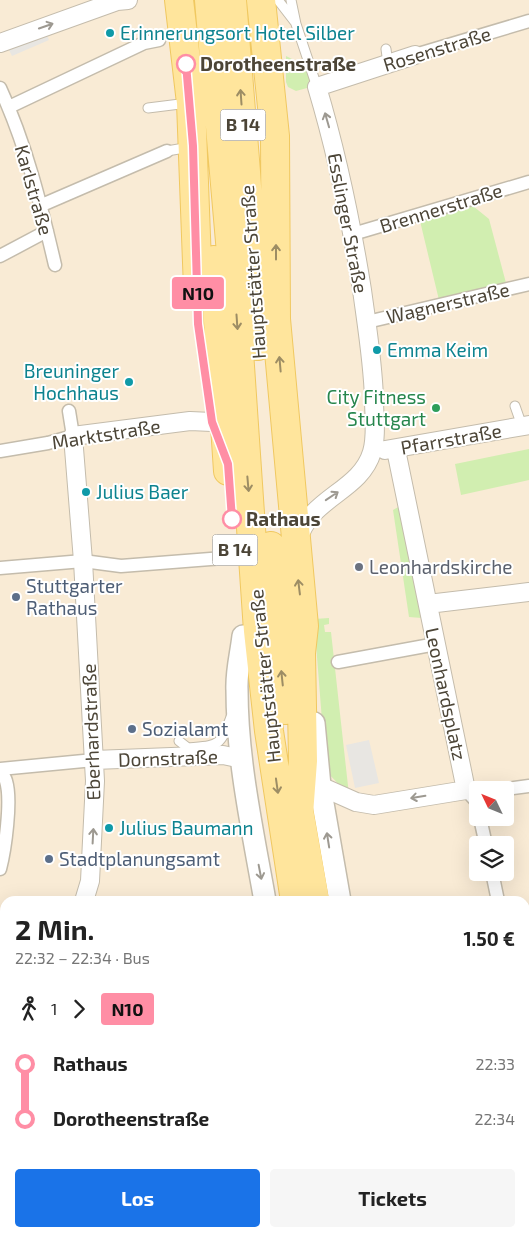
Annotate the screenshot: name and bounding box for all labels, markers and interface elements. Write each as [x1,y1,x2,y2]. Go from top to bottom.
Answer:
one-way arrow [38,21,53,30]
place label: Erinnerungsort Hotel Silber [120,21,355,44]
street label: Rosenstraße [380,21,493,76]
marker: Erinnerungsort Hotel Silber [104,27,116,39]
place label: Dorotheenstraße [200,52,357,75]
marker: Dorotheenstraße [176,54,196,74]
one-way arrow [236,89,245,105]
road number: B 14 [220,110,266,140]
one-way arrow [321,113,331,129]
street label: Karlstraße [11,142,58,238]
street label: Esslinger Straße [324,151,373,295]
street label: Brennerstraße [377,178,505,237]
street label: Hauptstätter Straße [235,184,270,360]
one-way arrow [271,245,281,261]
line badge: N10 [169,277,227,309]
street label: Wagnerstraße [384,277,512,328]
text: N10 [182,282,214,304]
one-way arrow [232,314,242,330]
place label: Emma Keim [387,338,488,361]
marker: Emma Keim [371,344,383,356]
one-way arrow [275,356,284,372]
place label: Breuninger Hochhaus [24,359,119,404]
marker: Breuninger Hochhaus [123,376,135,388]
place label: City Fitness Stuttgart [327,385,426,430]
marker: City Fitness Stuttgart [430,402,442,414]
street label: Marktstraße [50,414,162,453]
street label: Pfarrstraße [399,418,503,459]
one-way arrow [244,476,253,492]
place label: Julius Baer [96,480,189,503]
marker: Julius Baer [80,486,92,498]
one-way arrow [325,491,339,501]
place label: Rathaus [246,507,321,530]
marker: Rathaus [222,509,242,529]
road number: B 14 [212,534,258,566]
place label: Leonhardskirche [369,555,513,578]
marker: Leonhardskirche [353,561,365,573]
place label: Stuttgarter Rathaus [26,574,123,619]
one-way arrow [294,580,304,596]
street label: Hauptstätter Straße [244,588,285,764]
marker: Stuttgarter Rathaus [10,591,22,603]
street label: Leonhardsplatz [421,625,472,762]
street label: Eberhardstraße [77,663,104,801]
one-way arrow [277,671,287,687]
place label: Sozialamt [142,717,228,740]
marker: Sozialamt [126,723,138,735]
street label: Dornstraße [118,744,218,771]
one-way arrow [272,778,282,794]
north arrow [469,781,514,826]
map controls [469,781,514,881]
one-way arrow [411,793,427,803]
place label: Julius Baumann [119,816,254,839]
marker: Julius Baumann [103,822,115,834]
one-way arrow [88,828,98,844]
one-way arrow [323,832,333,848]
button: layers [469,836,514,881]
place label: Stadtplanungsamt [59,847,220,870]
marker: Stadtplanungsamt [43,853,55,865]
one-way arrow [256,864,265,880]
text: 2 Min. [15,912,94,946]
text: 1.50 € [463,927,515,950]
text: 22:32 – 22:34 · Bus [15,948,150,967]
icon: walk [15,995,43,1023]
icon: forward [65,995,93,1023]
text: N10 [111,998,144,1020]
text: 1 [51,999,57,1018]
text: Rathaus [53,1052,128,1075]
text: 22:33 [475,1054,515,1073]
text: Dorotheenstraße [53,1107,209,1130]
text: 22:34 [475,1109,515,1128]
button: Los [15,1169,260,1227]
button: Tickets [270,1169,515,1227]

